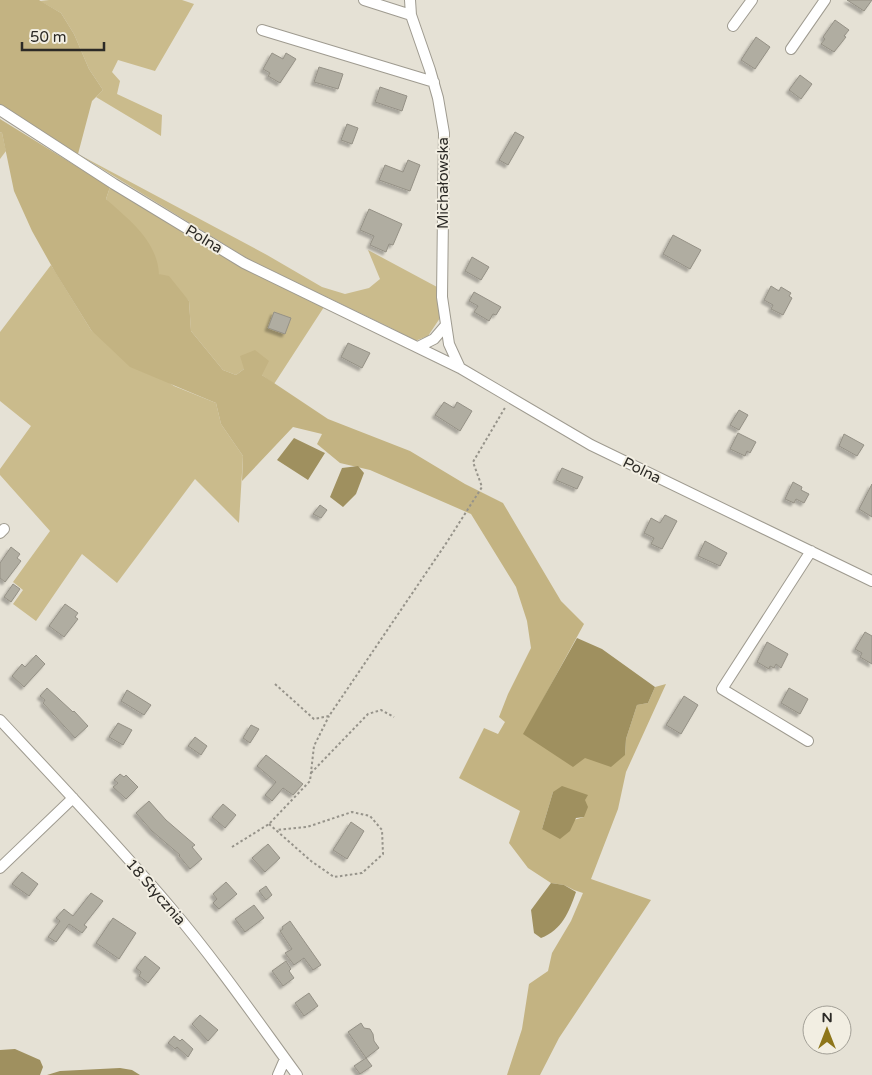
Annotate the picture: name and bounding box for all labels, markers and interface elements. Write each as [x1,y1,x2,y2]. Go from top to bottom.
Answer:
scale bar [22,20,105,52]
text: 50 m [30,28,67,46]
street label: Michałowska [434,137,452,229]
street label: Polna [182,221,226,257]
street label: Polna [620,453,664,487]
street label: 18 Stycznia [122,855,190,929]
north arrow [802,1005,852,1055]
text: N [821,1009,833,1026]

